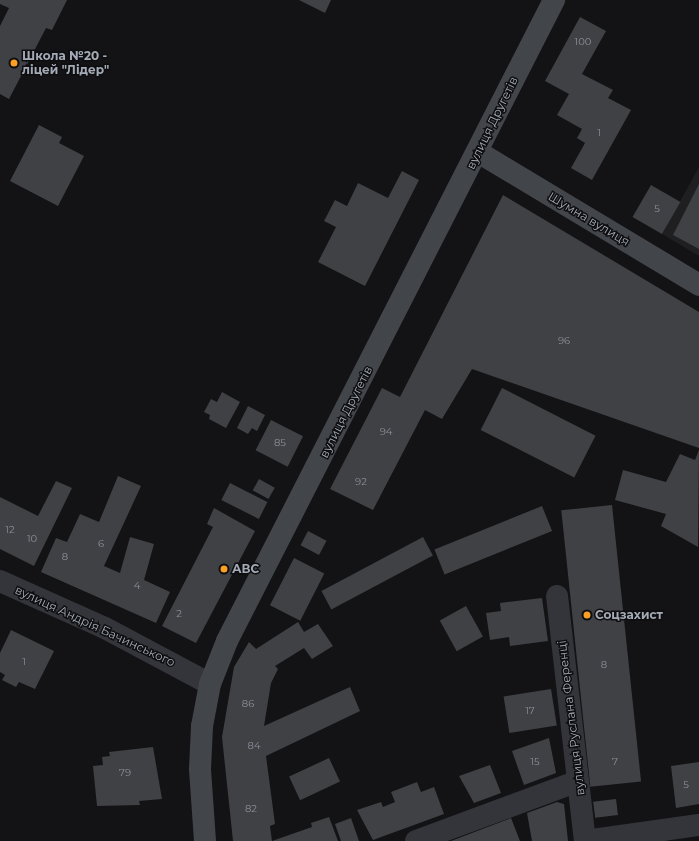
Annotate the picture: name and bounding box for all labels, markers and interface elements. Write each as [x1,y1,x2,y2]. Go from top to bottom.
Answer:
house number: 100 [575,36,591,48]
place label: Школа №20 - ліцей "Лідер" [22,49,109,77]
marker: Школа №20 - ліцей "Лідер" [9,58,19,68]
street label: вулиця Другетів [463,74,521,172]
house number: 1 [597,127,601,139]
street label: Шумна вулиця [546,189,632,249]
house number: 5 [654,203,660,215]
house number: 96 [558,335,570,347]
street label: вулиця Другетів [317,364,375,460]
house number: 94 [380,426,392,438]
house number: 85 [274,437,286,449]
house number: 92 [355,476,367,488]
house number: 12 [5,524,15,536]
house number: 10 [27,533,37,545]
house number: 6 [98,538,104,550]
house number: 8 [62,551,68,563]
place label: АВС [232,562,259,576]
marker: АВС [219,564,229,574]
house number: 4 [134,580,140,592]
street label: вулиця Андрія Бачинського [13,582,177,670]
house number: 2 [176,608,182,620]
place label: Соцзахист [595,608,663,622]
marker: Соцзахист [582,610,592,620]
street label: вулиця Руслана Ференці [554,640,588,796]
house number: 1 [22,656,26,668]
house number: 8 [601,659,607,671]
house number: 86 [242,698,254,710]
house number: 17 [525,705,535,717]
house number: 84 [248,740,260,752]
house number: 15 [530,756,540,768]
house number: 7 [612,756,618,768]
house number: 79 [119,767,131,779]
house number: 5 [683,779,689,791]
house number: 82 [245,803,257,815]

